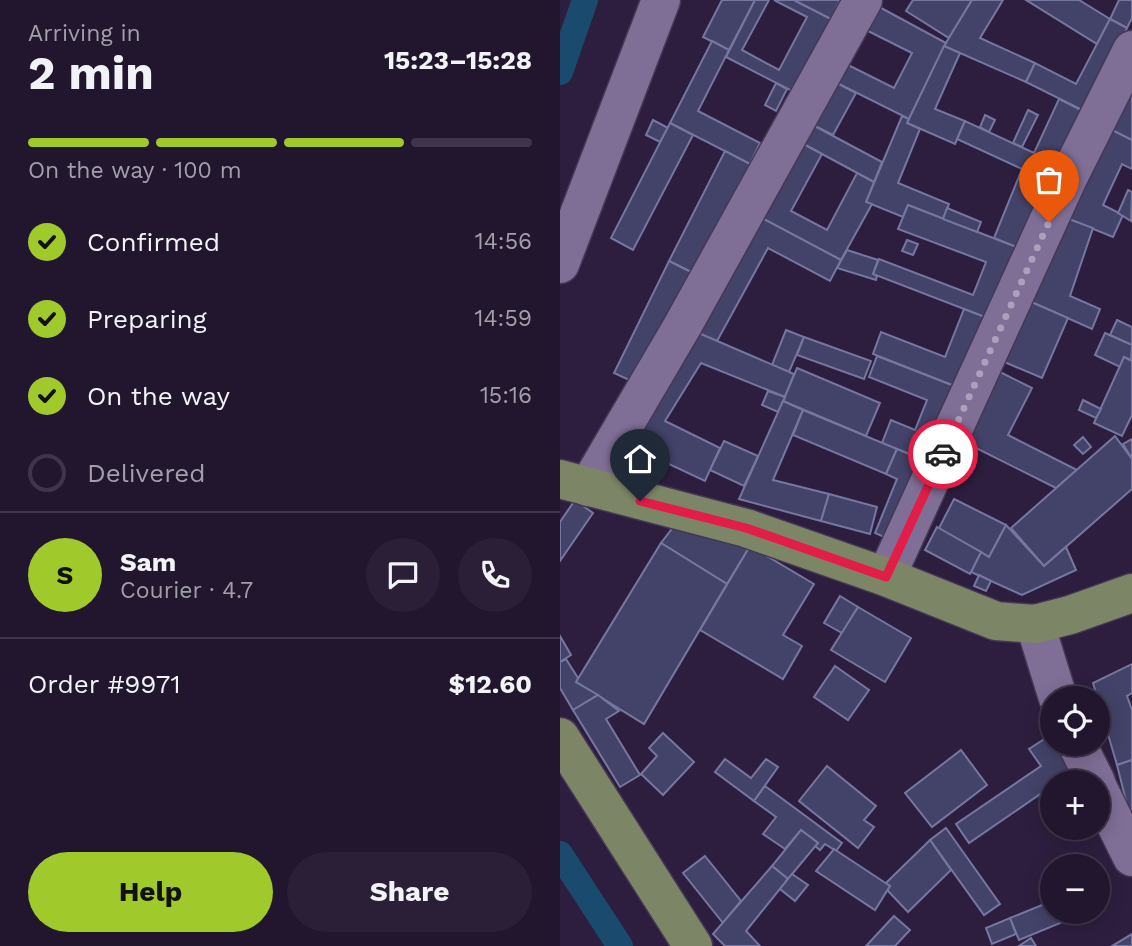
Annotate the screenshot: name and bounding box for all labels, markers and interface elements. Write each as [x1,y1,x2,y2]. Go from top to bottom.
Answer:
text: Arriving in [28,20,141,47]
text: 15:23–15:28 [384,45,532,75]
text: 2 min [28,46,154,100]
pin [1019,150,1079,222]
text: On the way · 100 m [28,157,242,184]
icon: bag [1030,161,1068,199]
icon: check [28,223,66,261]
text: Confirmed [87,227,220,257]
text: 14:56 [475,228,532,255]
icon: check [28,300,66,338]
text: Preparing [87,304,207,334]
text: 14:59 [475,305,532,332]
icon: check [28,377,66,415]
text: On the way [87,381,230,411]
text: 15:16 [480,382,532,409]
courier [908,419,978,489]
pin [610,429,670,501]
icon: car [924,435,962,473]
icon: home [621,440,659,478]
text: Delivered [87,458,206,488]
button: chat [366,538,440,612]
button: phone [458,538,532,612]
text: Sam [120,547,176,577]
text: S [57,560,73,590]
text: Courier · 4.7 [120,577,253,604]
text: Order #9971 [28,669,181,699]
text: $12.60 [448,669,532,699]
map controls [1040,686,1110,924]
button: locate [1040,686,1110,756]
button: + [1040,770,1110,840]
button: Help [28,852,273,932]
button: Share [287,852,532,932]
button: − [1040,854,1110,924]

